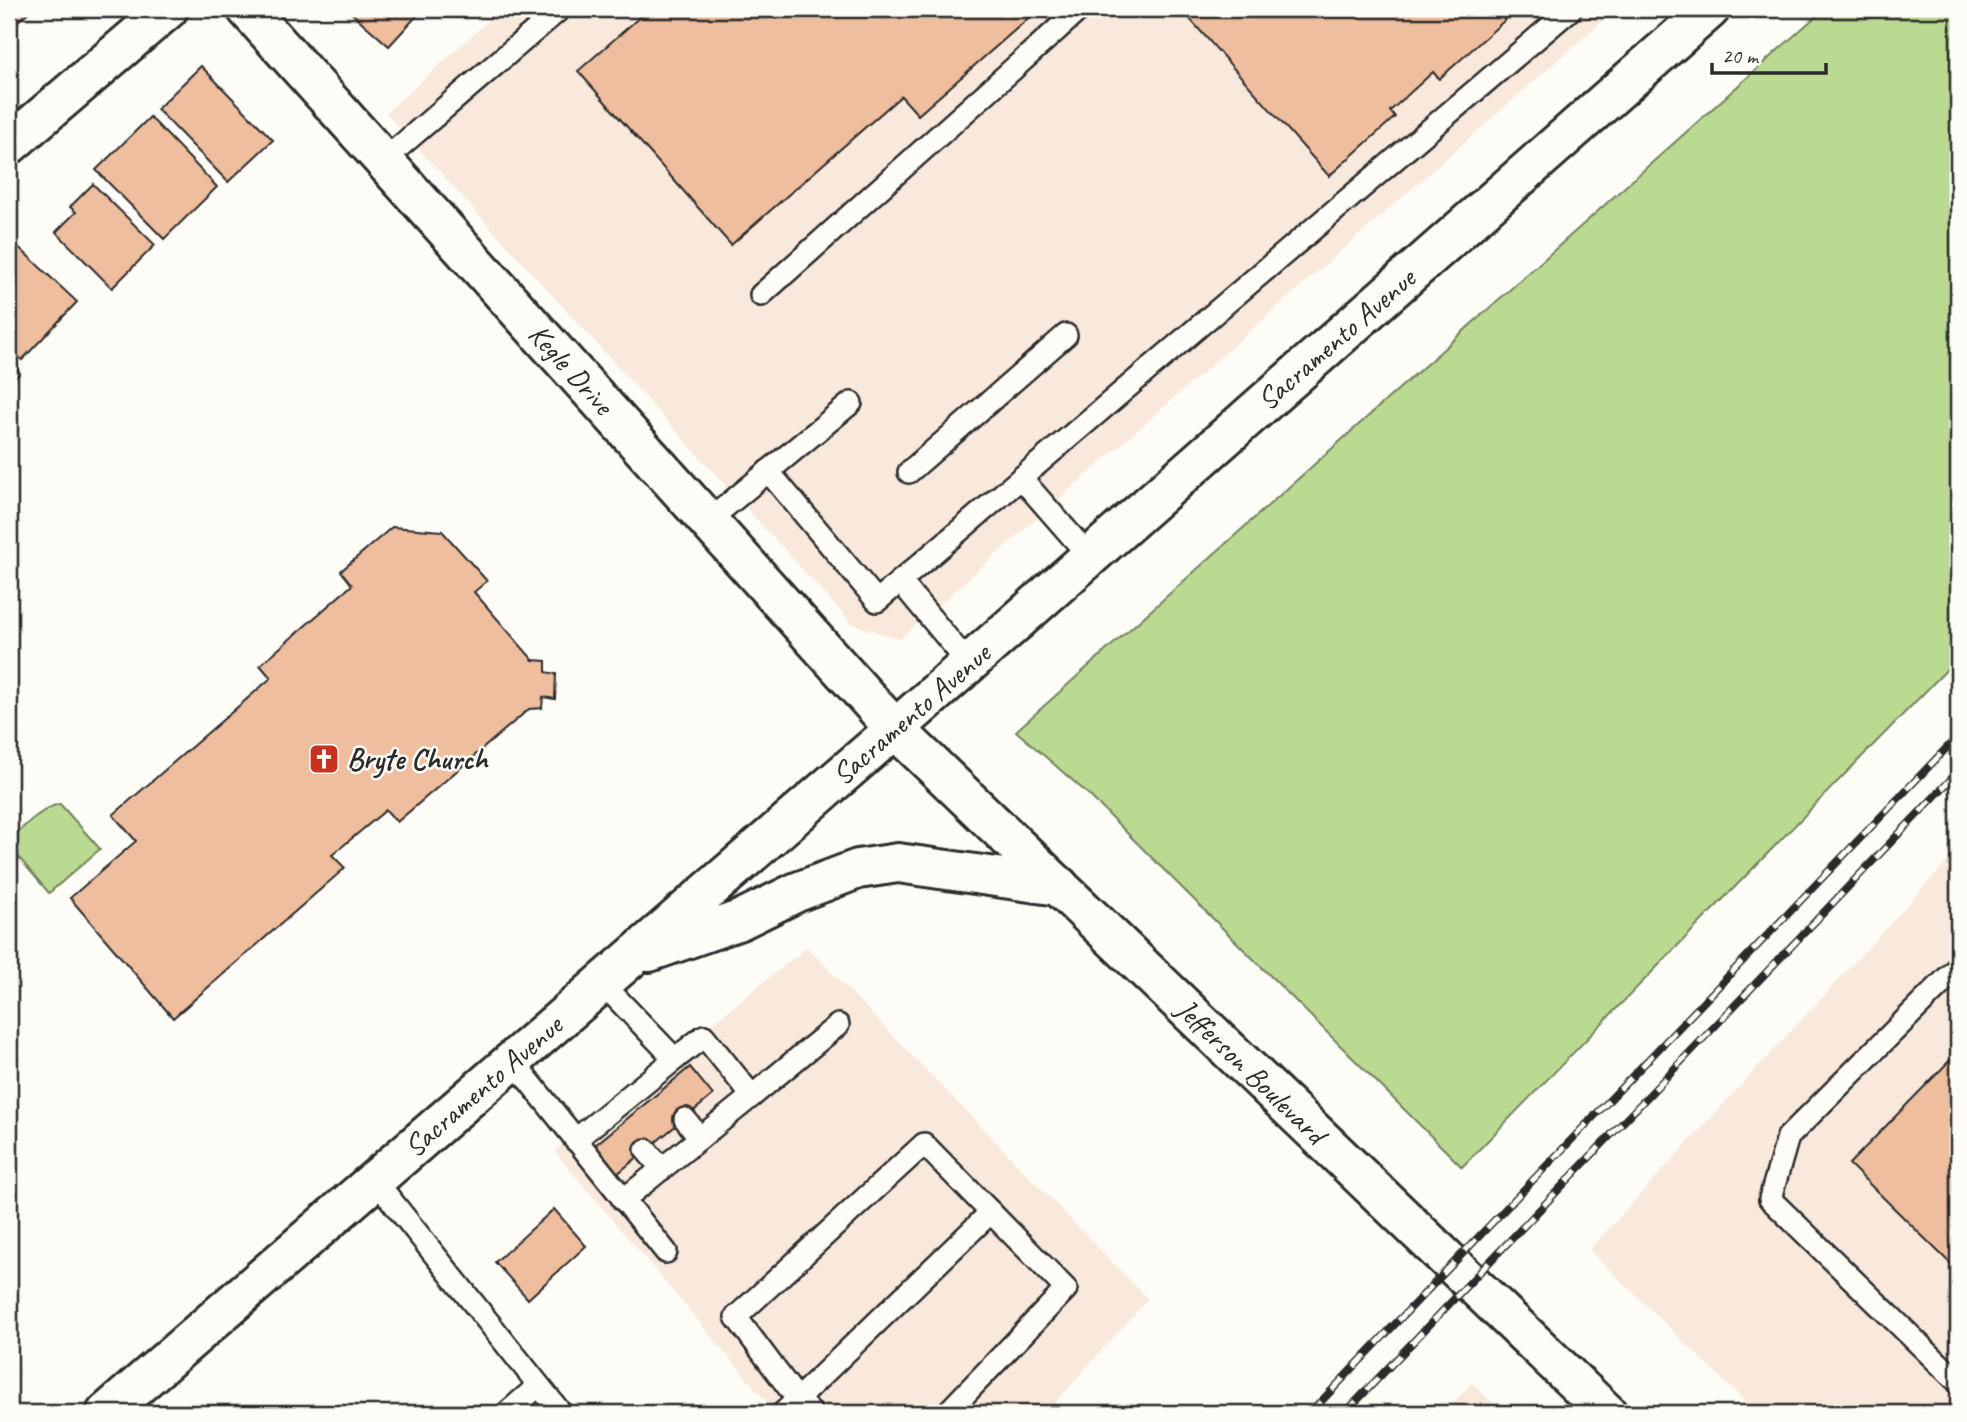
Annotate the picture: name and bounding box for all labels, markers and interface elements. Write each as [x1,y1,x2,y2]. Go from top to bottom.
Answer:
scale bar [1712,32,1825,76]
text: 20 m [1722,43,1760,69]
street label: Sacramento Avenue [1249,258,1425,418]
street label: Kegle Drive [520,316,623,424]
street label: Sacramento Avenue [824,633,1000,793]
place label: Bryte Church [347,740,489,779]
church icon: Bryte Church [307,742,341,776]
street label: Jefferson Boulevard [1167,989,1337,1155]
street label: Sacramento Avenue [396,1005,572,1165]

